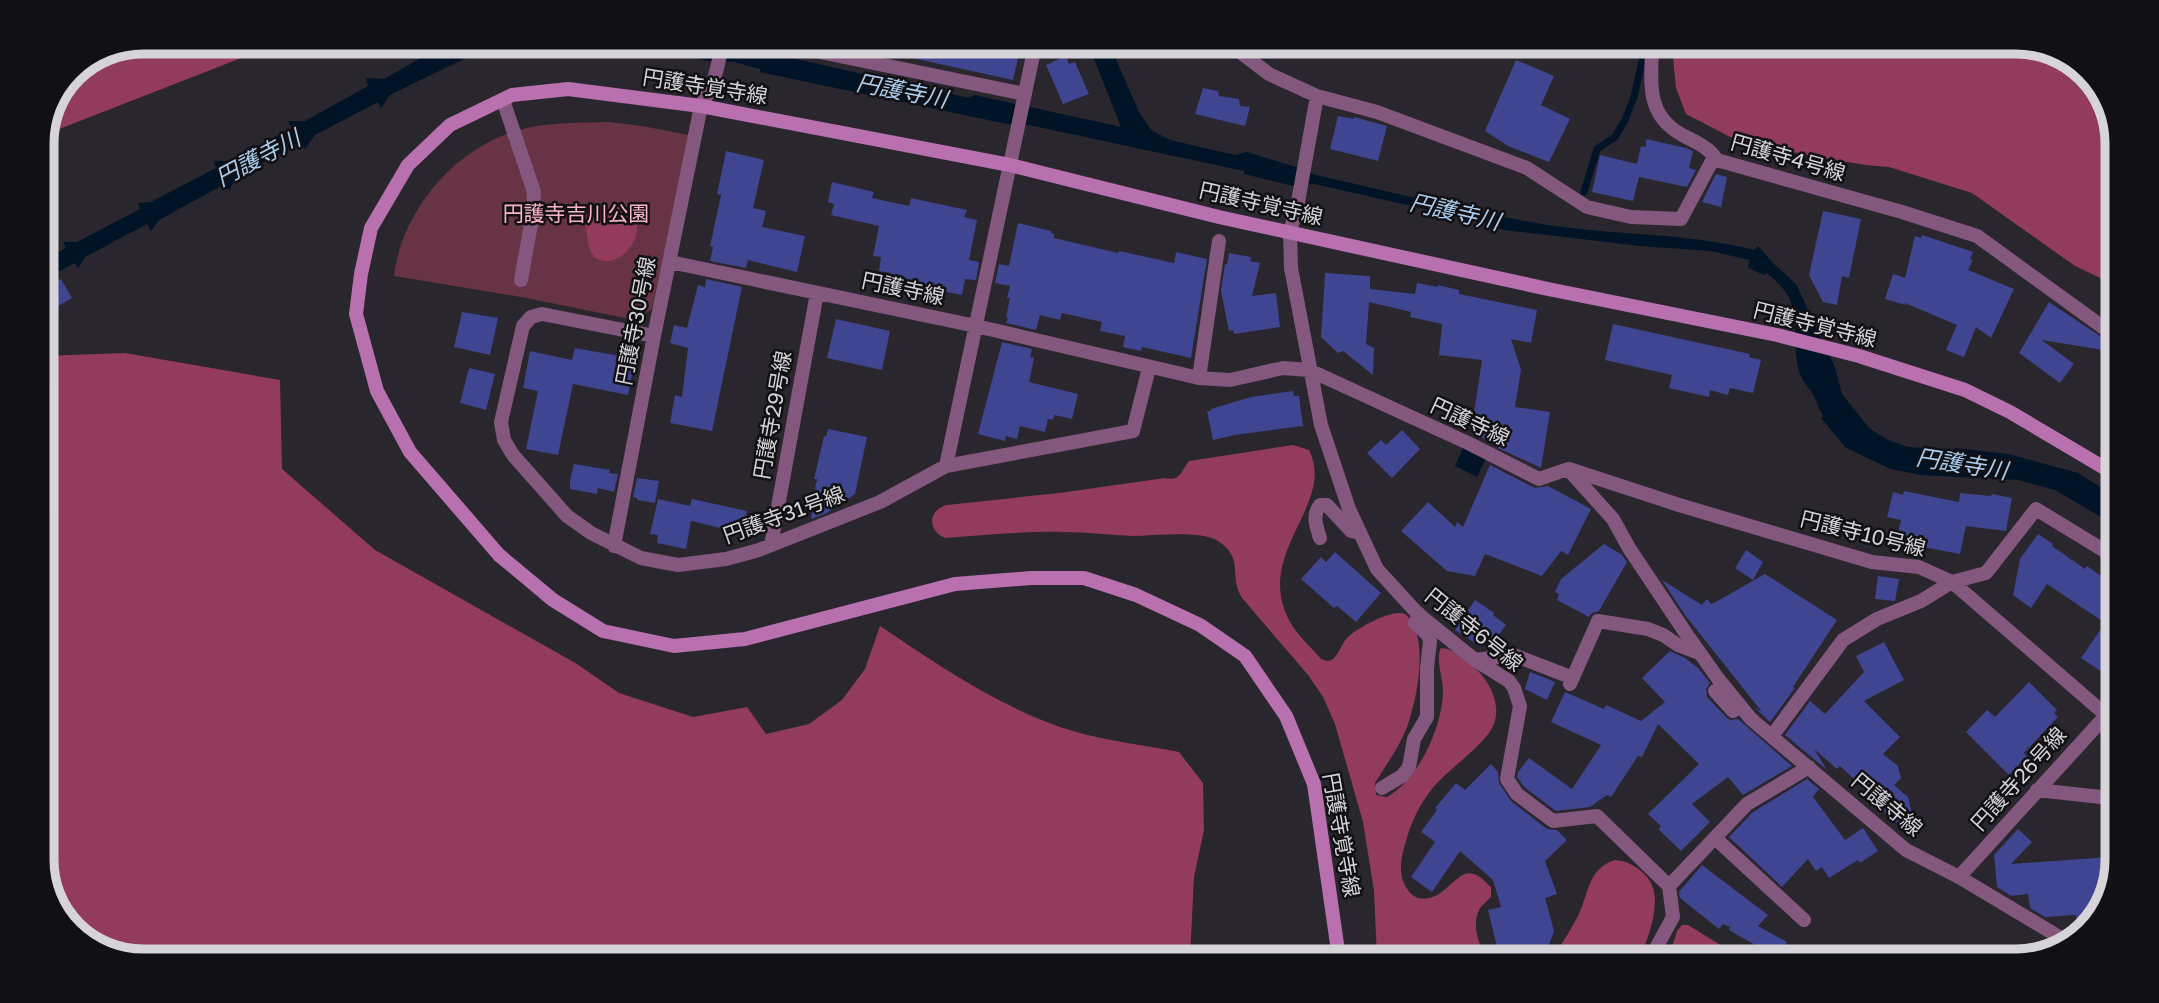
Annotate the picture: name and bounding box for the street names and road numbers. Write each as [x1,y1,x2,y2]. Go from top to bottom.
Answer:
street label: 円護寺覚寺線 [641,63,769,109]
street label: 円護寺4号線 [1728,128,1848,186]
street label: 円護寺覚寺線 [1197,176,1326,230]
street label: 円護寺30号線 [610,254,660,387]
street label: 円護寺線 [859,267,947,309]
street label: 円護寺覚寺線 [1751,296,1880,352]
street label: 円護寺29号線 [748,349,796,481]
street label: 円護寺線 [1427,392,1514,451]
street label: 円護寺31号線 [719,480,848,548]
street label: 円護寺10号線 [1798,505,1929,561]
street label: 円護寺6号線 [1421,582,1529,676]
street label: 円護寺26号線 [1965,721,2071,835]
street label: 円護寺線 [1847,767,1928,841]
street label: 円護寺覚寺線 [1318,771,1366,899]

